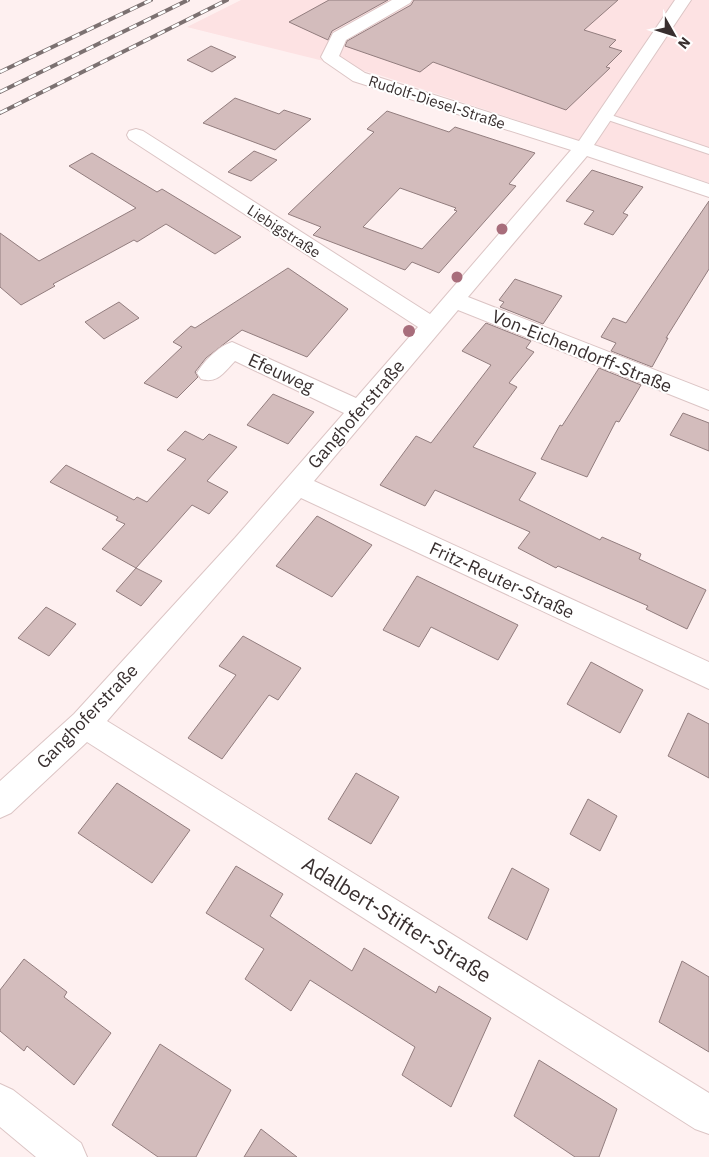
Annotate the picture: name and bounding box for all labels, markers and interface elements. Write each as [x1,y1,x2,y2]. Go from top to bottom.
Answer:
north arrow [649,10,699,60]
text: N [674,34,694,53]
street label: Rudolf-Diesel-Straße [366,71,508,133]
street label: Liebigstraße [244,200,324,262]
street label: Von-Eichendorff-Straße [489,304,676,398]
street label: Efeuweg [245,348,318,398]
street label: Ganghoferstraße [302,355,410,473]
street label: Fritz-Reuter-Straße [426,536,578,624]
street label: Ganghoferstraße [31,659,143,773]
street label: Adalbert-Stifter-Straße [297,849,497,989]

